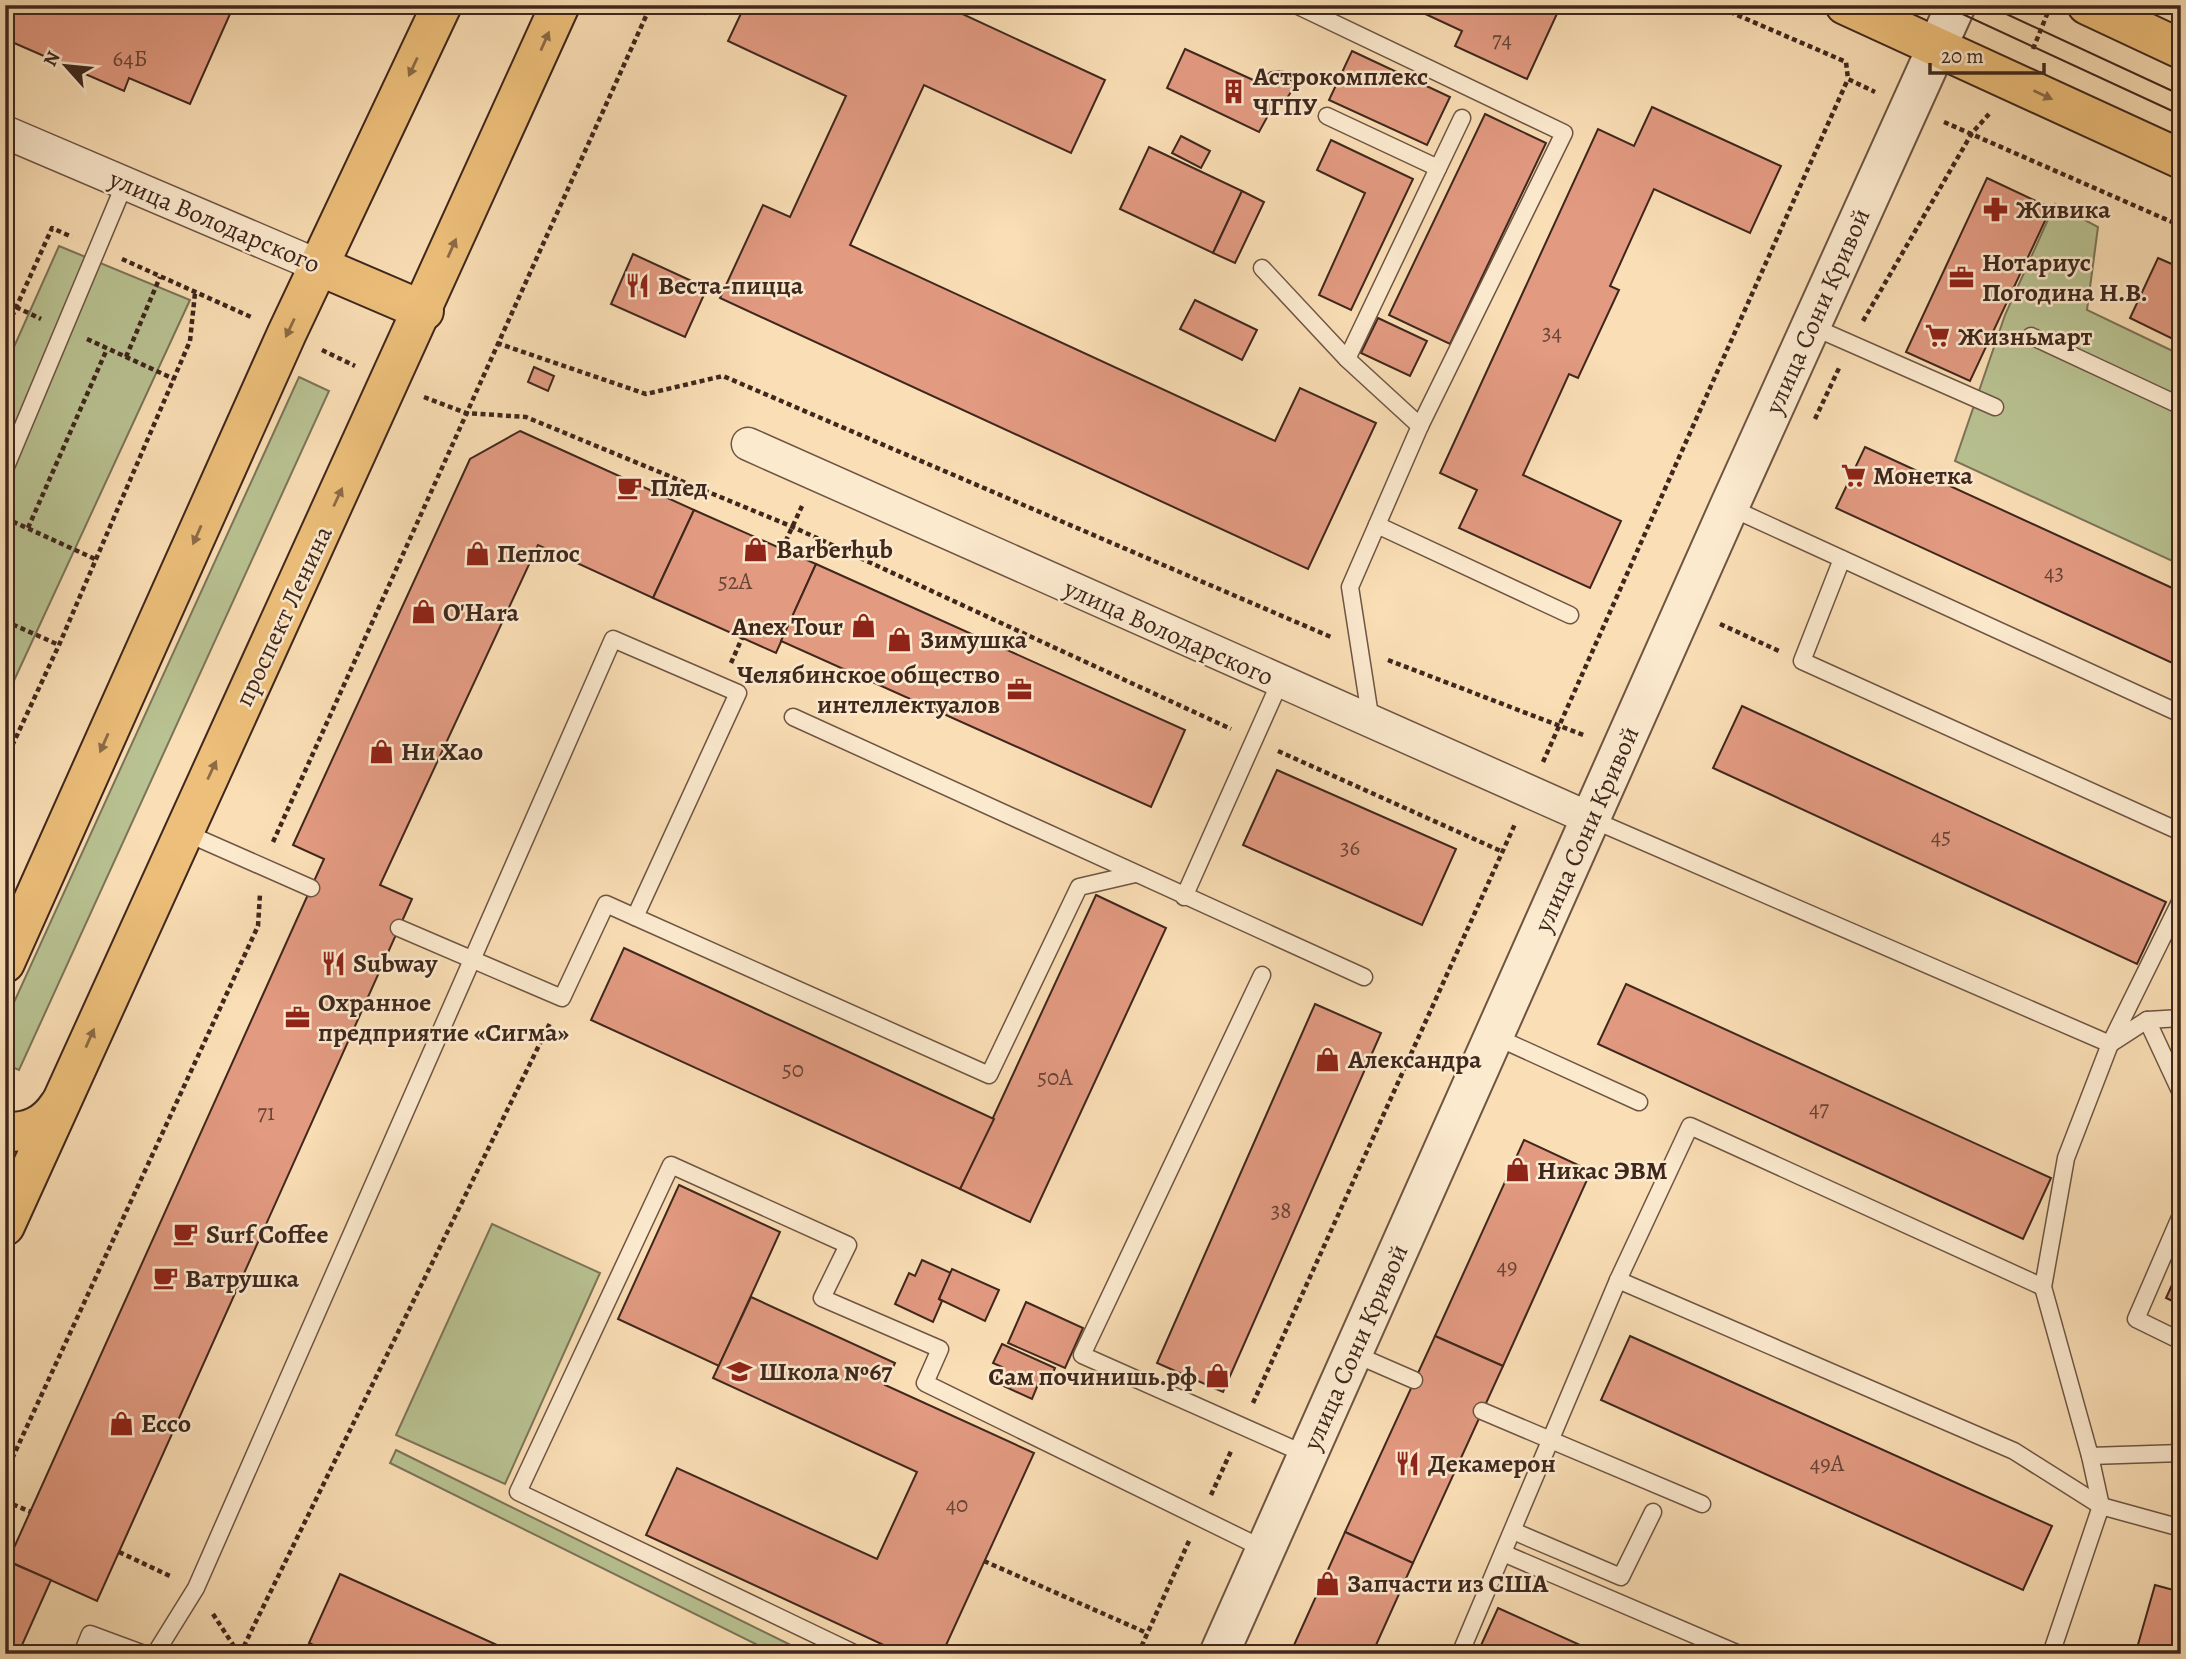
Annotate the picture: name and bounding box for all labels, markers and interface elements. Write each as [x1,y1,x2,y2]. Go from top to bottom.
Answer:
house number: 74 [1492,24,1512,55]
one-way arrow [540,30,551,51]
north arrow [32,32,102,102]
scale bar [1930,32,2044,76]
text: 20 m [1941,42,1984,70]
house number: 64Б [113,43,147,74]
text: N [37,47,67,71]
one-way arrow [407,57,419,77]
place label: Астрокомплекс ЧГПУ [1252,59,1428,124]
building icon: Астрокомплекс ЧГПУ [1219,77,1247,105]
one-way arrow [2033,89,2053,101]
street label: улица Володарского [103,161,326,282]
place label: Живика [2016,192,2111,227]
pharmacy icon: Живика [1982,195,2010,223]
street label: улица Сони Кривой [1756,203,1879,420]
one-way arrow [446,238,458,258]
place label: Нотариус Погодина Н.В. [1982,245,2148,310]
office icon: Нотариус Погодина Н.В. [1948,263,1976,291]
place label: Веста-пицца [658,268,804,303]
restaurant icon: Веста-пицца [624,271,652,299]
house number: 34 [1542,317,1562,348]
one-way arrow [284,318,296,338]
place label: Жизньмарт [1958,319,2093,354]
supermarket icon: Жизньмарт [1924,322,1952,350]
place label: Монетка [1873,458,1973,493]
supermarket icon: Монетка [1839,461,1867,489]
place label: Плед [650,470,708,505]
cafe icon: Плед [616,473,644,501]
one-way arrow [332,487,344,507]
street label: проспект Ленина [226,520,341,712]
one-way arrow [191,525,203,545]
place label: Barberhub [776,532,893,567]
shop icon: Barberhub [742,535,770,563]
place label: Пеплос [497,536,580,571]
shop icon: Пеплос [463,539,491,567]
house number: 43 [2044,557,2064,588]
house number: 52А [718,566,753,597]
street label: улица Володарского [1058,570,1279,694]
place label: O'Hara [443,595,520,630]
shop icon: O'Hara [409,598,437,626]
place label: Anex Tour [731,609,843,644]
shop icon: Anex Tour [849,612,877,640]
place label: Зимушка [920,622,1028,657]
shop icon: Зимушка [886,625,914,653]
place label: Челябинское общество интеллектуалов [737,657,1000,722]
office icon: Челябинское общество интеллектуалов [1006,675,1034,703]
street label: улица Сони Кривой [1525,721,1648,938]
one-way arrow [98,733,110,753]
place label: Ни Хао [401,734,483,769]
shop icon: Ни Хао [367,737,395,765]
one-way arrow [206,760,218,780]
house number: 45 [1931,821,1951,852]
house number: 36 [1340,832,1360,863]
place label: Subway [353,946,438,981]
restaurant icon: Subway [319,949,347,977]
place label: Охранное предприятие «Сигма» [318,985,570,1050]
office icon: Охранное предприятие «Сигма» [284,1003,312,1031]
one-way arrow [84,1028,96,1048]
place label: Александра [1347,1042,1482,1077]
shop icon: Александра [1314,1045,1342,1073]
house number: 50 [782,1054,804,1085]
house number: 50А [1037,1062,1073,1093]
house number: 47 [1809,1093,1829,1124]
house number: 71 [257,1097,275,1128]
place label: Никас ЭВМ [1537,1153,1668,1188]
shop icon: Никас ЭВМ [1503,1156,1531,1184]
house number: 38 [1271,1195,1291,1226]
place label: Surf Coffee [206,1217,328,1252]
cafe icon: Surf Coffee [172,1220,200,1248]
street label: улица Сони Кривой [1294,1239,1417,1456]
house number: 49 [1497,1251,1517,1282]
place label: Ватрушка [185,1261,300,1296]
cafe icon: Ватрушка [151,1264,179,1292]
place label: Школа №67 [759,1354,893,1389]
school or university icon: Школа №67 [725,1357,753,1385]
place label: Сам починишь.рф [988,1359,1197,1394]
shop icon: Сам починишь.рф [1203,1362,1231,1390]
place label: Ecco [141,1406,191,1441]
shop icon: Ecco [107,1409,135,1437]
place label: Декамерон [1428,1446,1556,1481]
house number: 49А [1810,1448,1845,1479]
restaurant icon: Декамерон [1394,1449,1422,1477]
house number: 40 [946,1489,968,1520]
place label: Запчасти из США [1347,1566,1549,1601]
shop icon: Запчасти из США [1313,1569,1341,1597]

